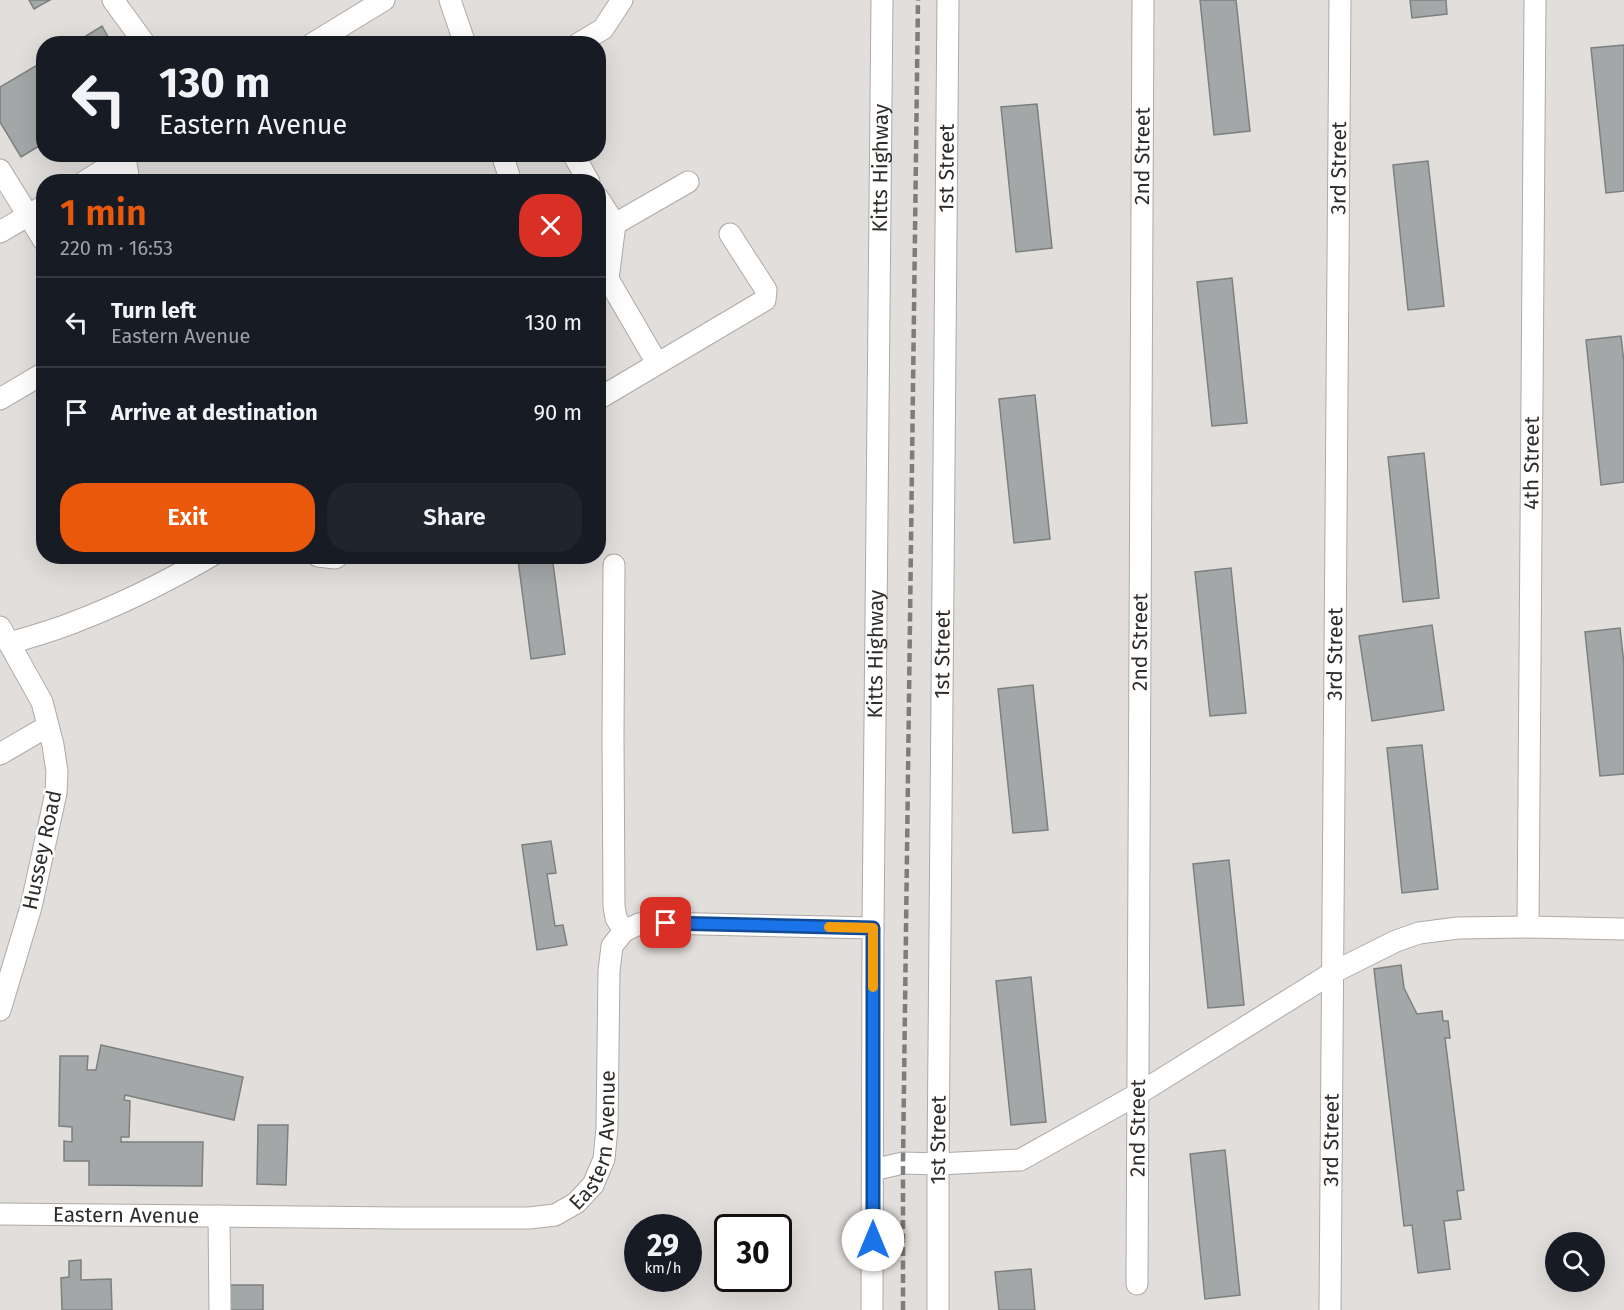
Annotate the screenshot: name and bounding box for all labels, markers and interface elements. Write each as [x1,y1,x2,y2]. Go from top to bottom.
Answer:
text: 130 m [159,58,270,108]
icon: left [60,60,138,138]
street label: Kitts Highway [867,103,894,232]
street label: 2nd Street [1129,107,1156,205]
text: Eastern Avenue [159,109,347,141]
street label: 3rd Street [1325,121,1352,215]
street label: 1st Street [933,123,960,213]
text: 1 min [60,191,147,235]
button: close [519,194,582,257]
text: 220 m · 16:53 [60,236,173,260]
text: Turn left [111,297,196,324]
icon: left [60,306,93,339]
text: 130 m [525,309,582,336]
text: Eastern Avenue [111,324,250,348]
icon: arrive [60,396,93,429]
text: Arrive at destination [111,399,318,426]
text: 90 m [533,399,582,426]
street label: 4th Street [1518,416,1545,510]
button: Exit [60,483,315,552]
button: Share [327,483,582,552]
street label: Kitts Highway [862,589,889,718]
street label: 2nd Street [1127,593,1153,691]
street label: 3rd Street [1322,607,1348,701]
street label: 1st Street [929,609,956,699]
street label: Hussey Road [17,788,67,912]
pin [640,897,691,948]
icon: arrive [649,906,682,939]
street label: Eastern Avenue [563,1070,621,1215]
street label: 2nd Street [1125,1079,1151,1177]
street label: 3rd Street [1318,1093,1345,1187]
street label: 1st Street [925,1095,952,1185]
street label: Eastern Avenue [53,1202,199,1229]
position arrow [841,1208,905,1272]
speed limit sign: 30 [714,1214,792,1292]
text: 29 [647,1228,679,1264]
map controls [1545,1232,1605,1292]
button: search [1545,1232,1605,1292]
text: km/h [644,1259,682,1277]

